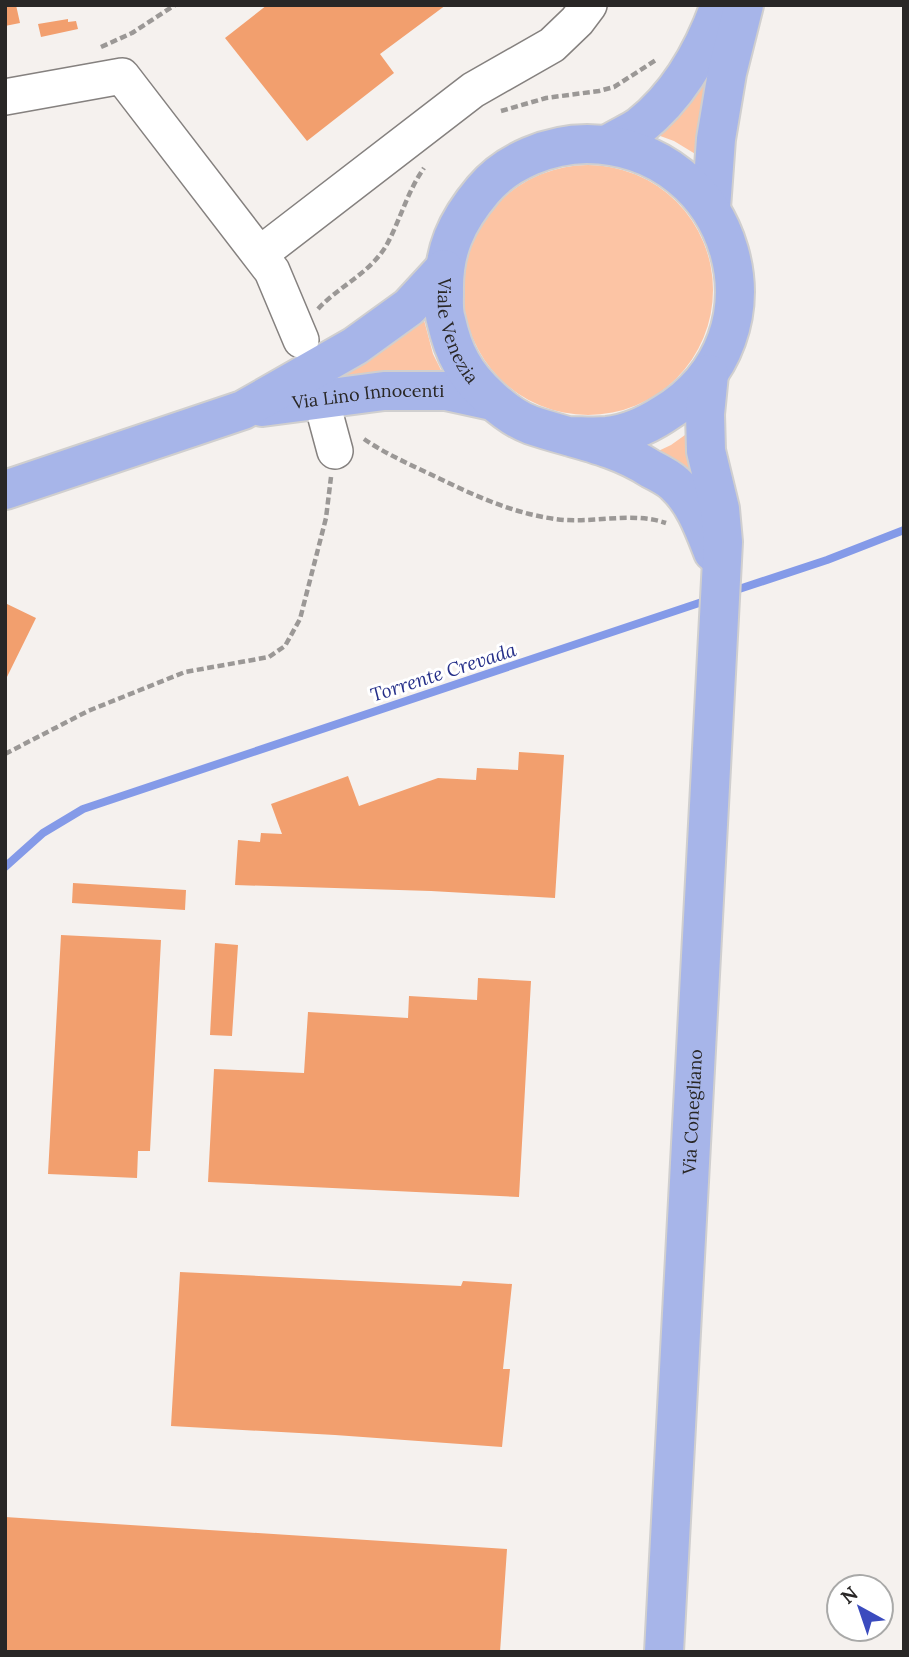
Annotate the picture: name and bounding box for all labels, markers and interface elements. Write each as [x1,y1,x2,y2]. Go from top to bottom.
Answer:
street label: Viale Venezia [433,277,484,388]
street label: Via Lino Innocenti [290,379,444,414]
water label: Torrente Crevada [367,637,519,707]
street label: Via Conegliano [677,1048,707,1176]
north arrow [825,1573,895,1643]
text: N [836,1581,863,1609]

